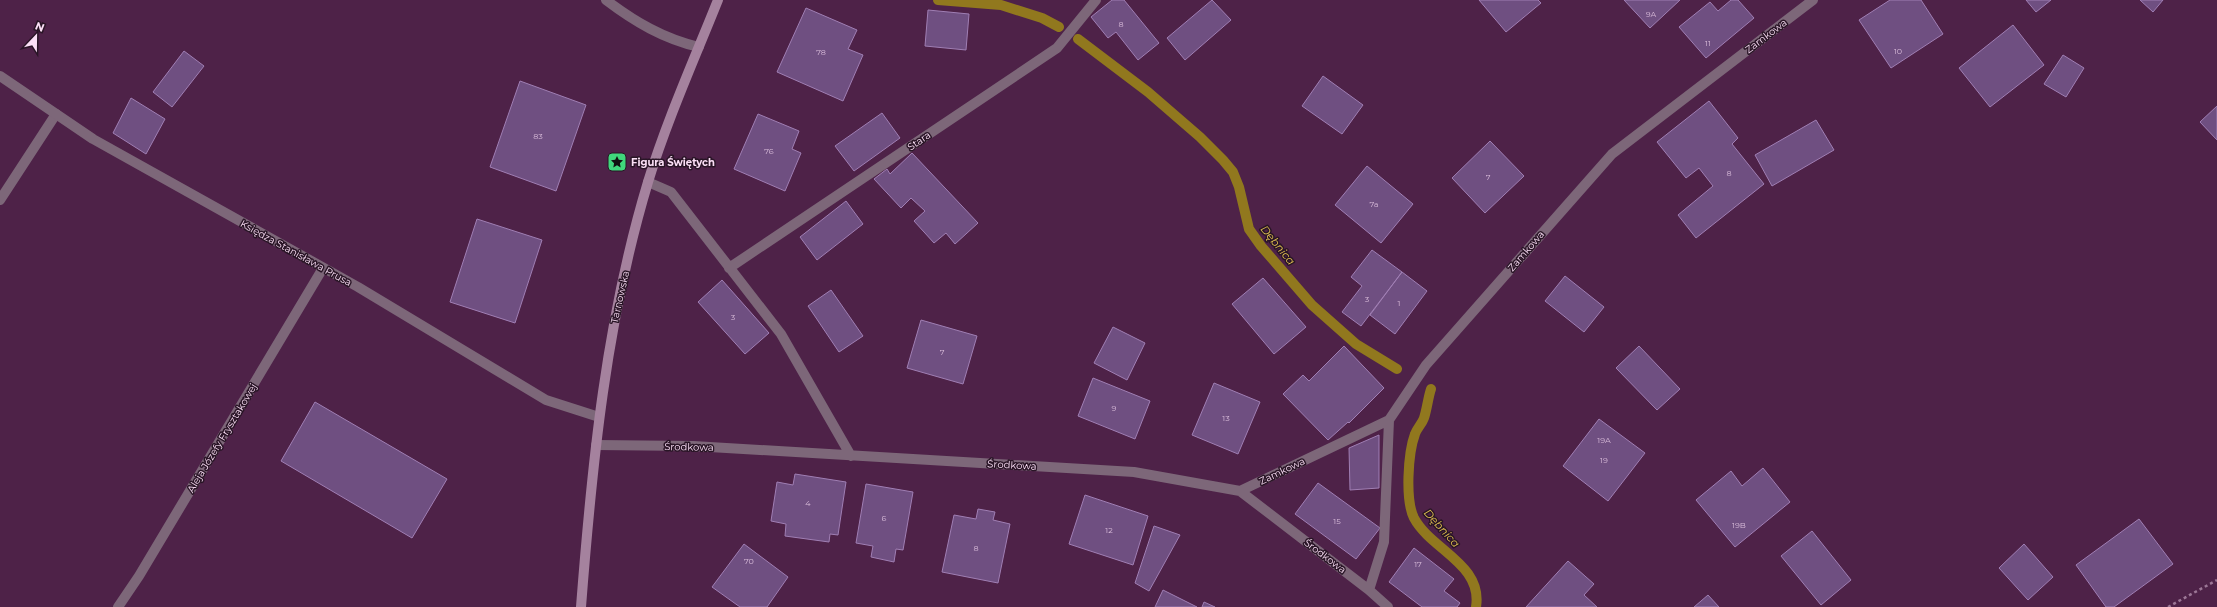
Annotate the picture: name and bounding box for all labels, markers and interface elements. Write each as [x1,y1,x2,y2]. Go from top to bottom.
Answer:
house number: 9A [1646,9,1657,19]
north arrow [16,16,56,56]
street label: Zamkowa [1742,16,1790,56]
text: N [33,19,46,35]
house number: 8 [1118,19,1124,29]
house number: 11 [1705,38,1711,48]
house number: 10 [1894,46,1902,56]
house number: 78 [816,47,826,57]
street label: Stara [905,129,933,153]
house number: 83 [533,131,543,141]
house number: 76 [764,146,774,156]
place icon: Figura Świętych [606,151,628,173]
place label: Figura Świętych [631,156,715,169]
house number: 8 [1726,168,1732,178]
house number: 7 [1486,172,1491,182]
house number: 7a [1369,199,1379,209]
street label: Księdza Stanisława Prusa [238,217,354,289]
water label: Dębnica [1258,222,1298,268]
street label: Zamkowa [1505,228,1547,274]
street label: Tarnowska [608,269,632,325]
house number: 3 [1365,294,1370,304]
house number: 1 [1398,298,1400,308]
house number: 3 [731,312,736,322]
house number: 7 [940,347,945,357]
street label: Aleja Józefy Frysztakowej [184,381,260,495]
house number: 9 [1112,403,1117,413]
house number: 13 [1222,413,1230,423]
house number: 19A [1597,435,1611,445]
street label: Środkowa [664,440,714,454]
street label: Zamkowa [1257,454,1307,488]
house number: 19 [1600,455,1608,465]
street label: Środkowa [987,457,1037,473]
house number: 4 [805,498,811,508]
water label: Dębnica [1421,506,1463,550]
house number: 6 [882,513,887,523]
house number: 15 [1333,516,1341,526]
house number: 19B [1732,520,1746,530]
house number: 12 [1105,525,1113,535]
street label: Środkowa [1301,536,1349,576]
house number: 8 [973,543,979,553]
house number: 70 [744,556,754,566]
house number: 17 [1414,559,1422,569]

